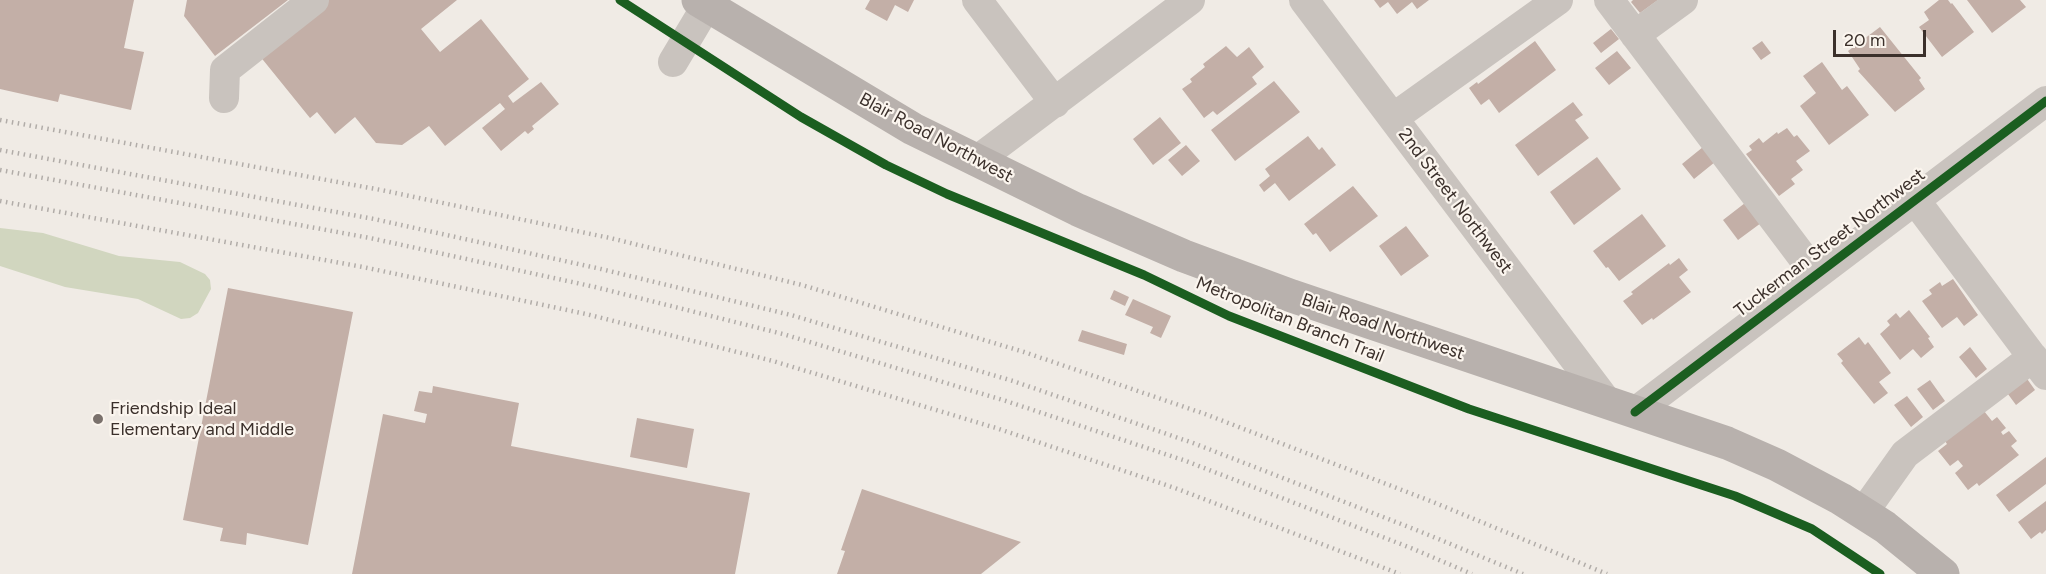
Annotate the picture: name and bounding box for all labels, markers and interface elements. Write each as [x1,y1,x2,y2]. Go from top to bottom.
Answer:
scale bar [1836,18,1929,56]
text: 20 m [1844,29,1885,51]
street label: Blair Road Northwest [856,88,1016,188]
street label: 2nd Street Northwest [1393,124,1517,278]
street label: Tuckerman Street Northwest [1730,164,1930,322]
street label: Metropolitan Branch Trail [1193,272,1387,368]
street label: Blair Road Northwest [1299,289,1467,365]
place label: Friendship Ideal Elementary and Middle [110,398,294,440]
marker: Friendship Ideal Elementary and Middle [91,412,105,426]

